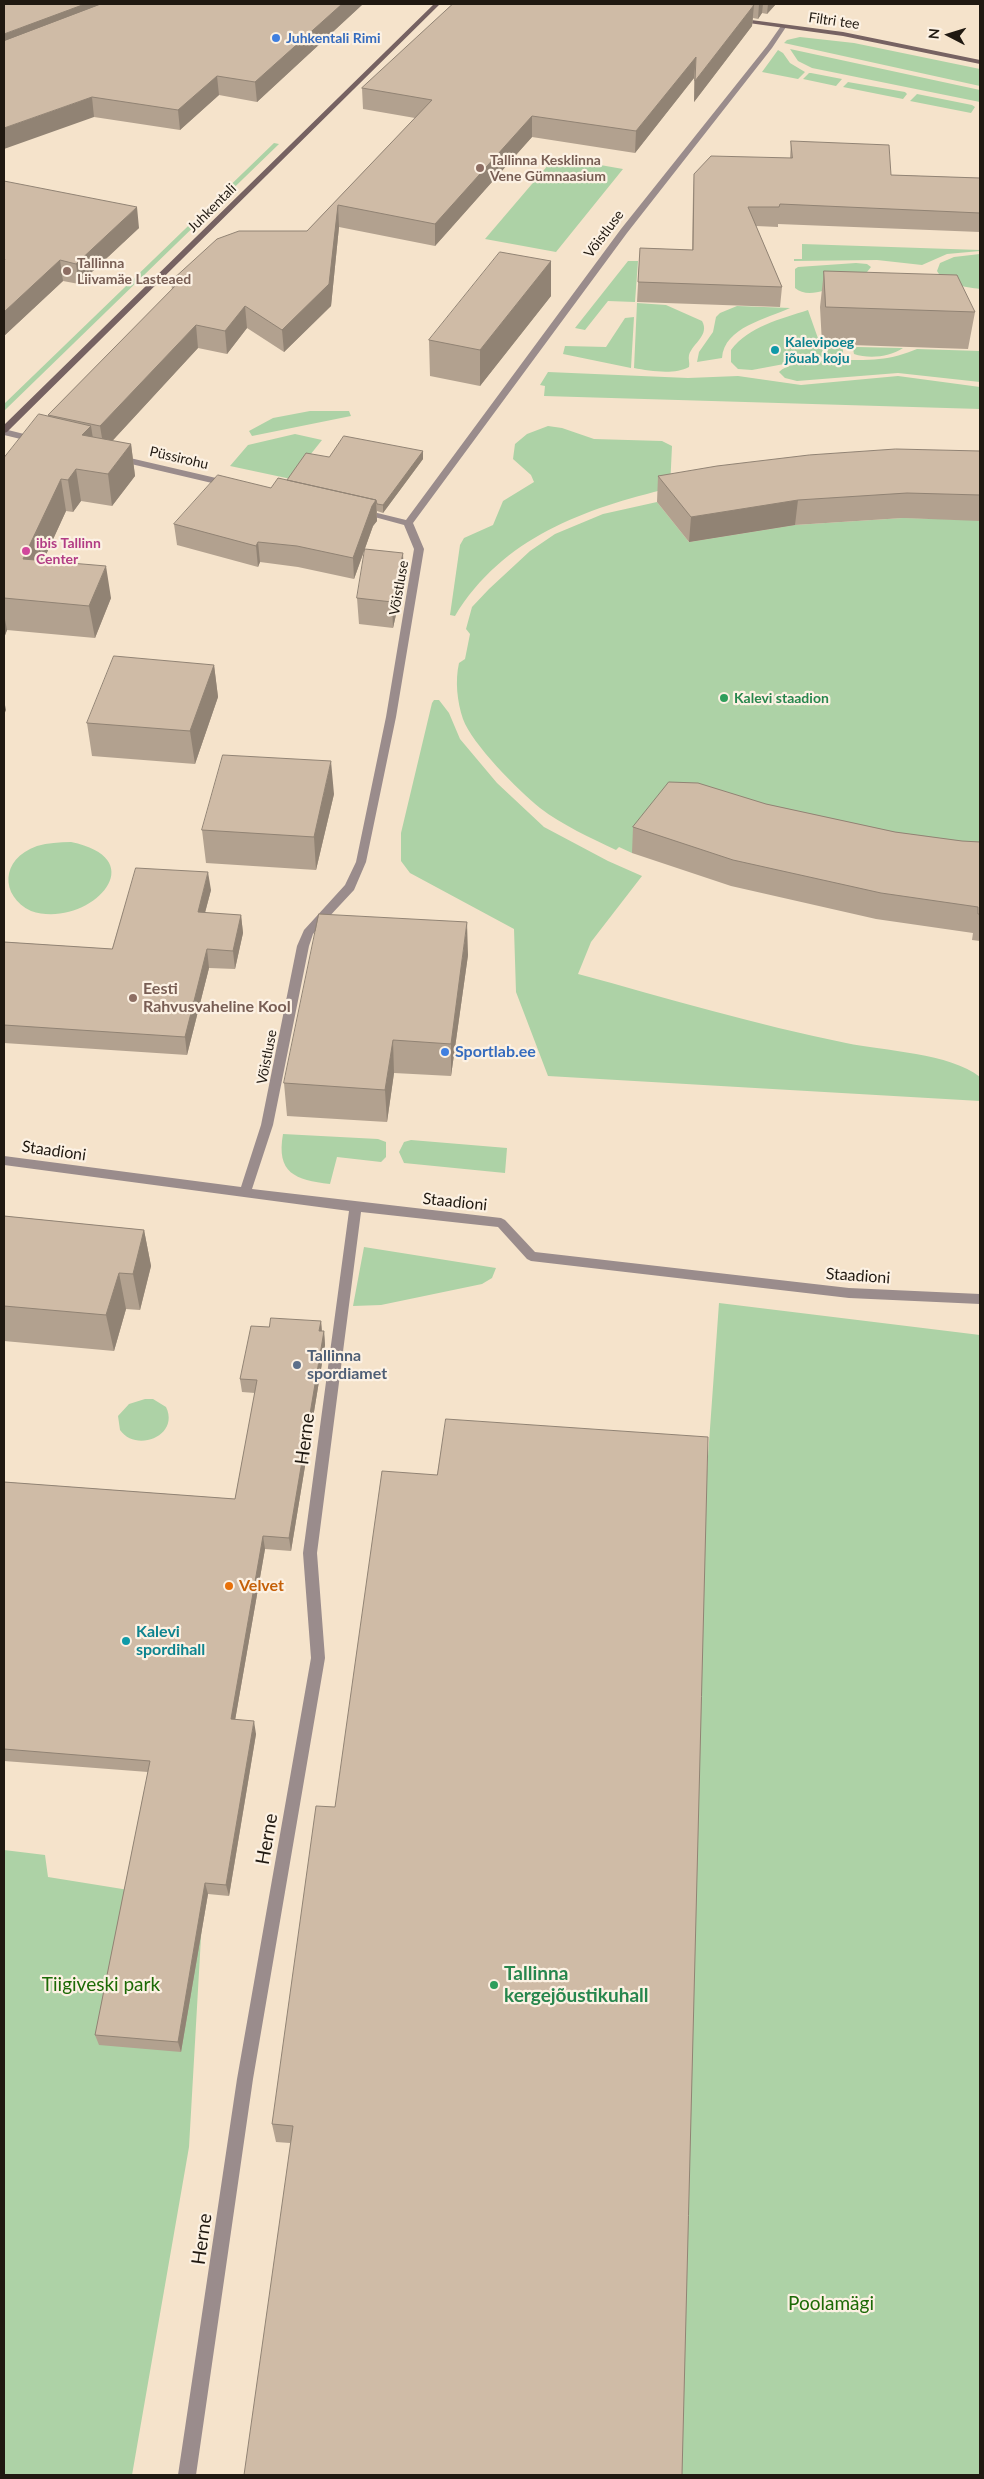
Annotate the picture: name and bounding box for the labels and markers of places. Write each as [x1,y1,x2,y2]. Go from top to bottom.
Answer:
place label: Juhkentali Rimi [286,30,380,46]
marker: Juhkentali Rimi [270,32,282,44]
place label: Tallinna Kesklinna Vene Gümnaasium [490,152,606,184]
marker: Tallinna Kesklinna Vene Gümnaasium [474,162,486,174]
place label: Tallinna Liivamäe Lasteaed [77,255,191,288]
marker: Tallinna Liivamäe Lasteaed [61,265,73,277]
place label: Kalevipoeg jõuab koju [785,334,854,367]
marker: Kalevipoeg jõuab koju [769,344,781,356]
place label: ibis Tallinn Center [36,535,101,568]
marker: ibis Tallinn Center [20,545,32,557]
place label: Kalevi staadion [734,690,829,706]
marker: Kalevi staadion [718,692,730,704]
place label: Eesti Rahvusvaheline Kool [143,979,291,1017]
marker: Eesti Rahvusvaheline Kool [127,992,139,1004]
place label: Sportlab.ee [455,1042,536,1062]
marker: Sportlab.ee [439,1046,451,1058]
place label: Tallinna spordiamet [307,1346,387,1384]
marker: Tallinna spordiamet [291,1359,303,1371]
place label: Velvet [239,1576,284,1596]
marker: Velvet [223,1580,235,1592]
place label: Kalevi spordihall [136,1622,205,1660]
marker: Kalevi spordihall [120,1635,132,1647]
place label: Tallinna kergejõustikuhall [504,1963,649,2007]
marker: Tallinna kergejõustikuhall [488,1979,500,1991]

